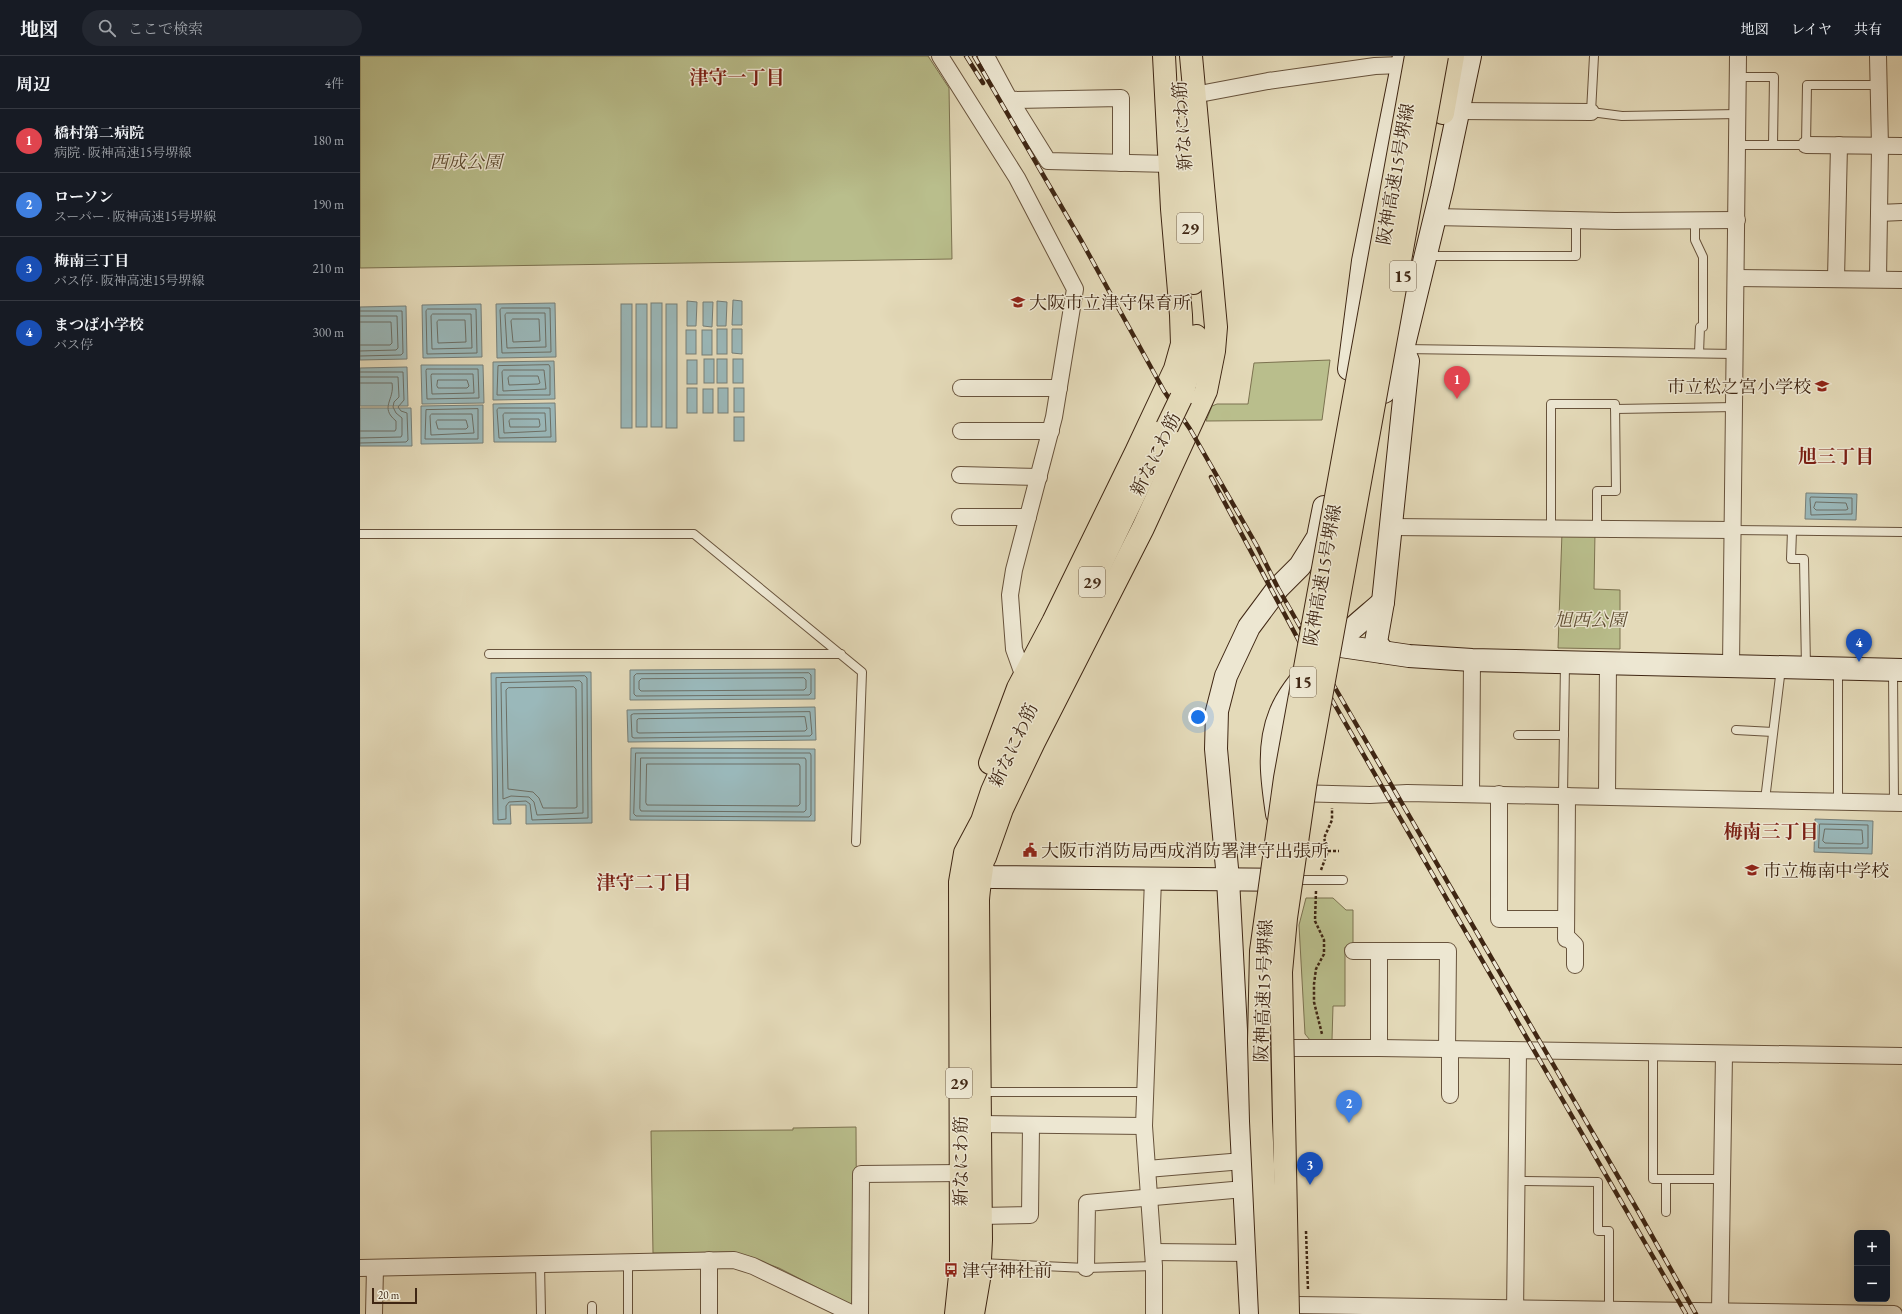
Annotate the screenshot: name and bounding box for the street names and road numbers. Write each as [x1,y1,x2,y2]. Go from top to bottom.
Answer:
street label: 新なにわ筋 [1167,80,1197,172]
street label: 阪神高速15号堺線 [1371,101,1419,247]
road number: 29 [1177,213,1203,243]
road number: 15 [1390,261,1416,291]
street label: 新なにわ筋 [1125,409,1185,499]
street label: 阪神高速15号堺線 [1298,502,1346,648]
road number: 29 [1079,567,1105,597]
road number: 15 [1290,667,1316,697]
street label: 新なにわ筋 [984,699,1042,791]
street label: 阪神高速15号堺線 [1249,919,1277,1063]
road number: 29 [946,1068,972,1098]
street label: 新なにわ筋 [949,1116,972,1206]

